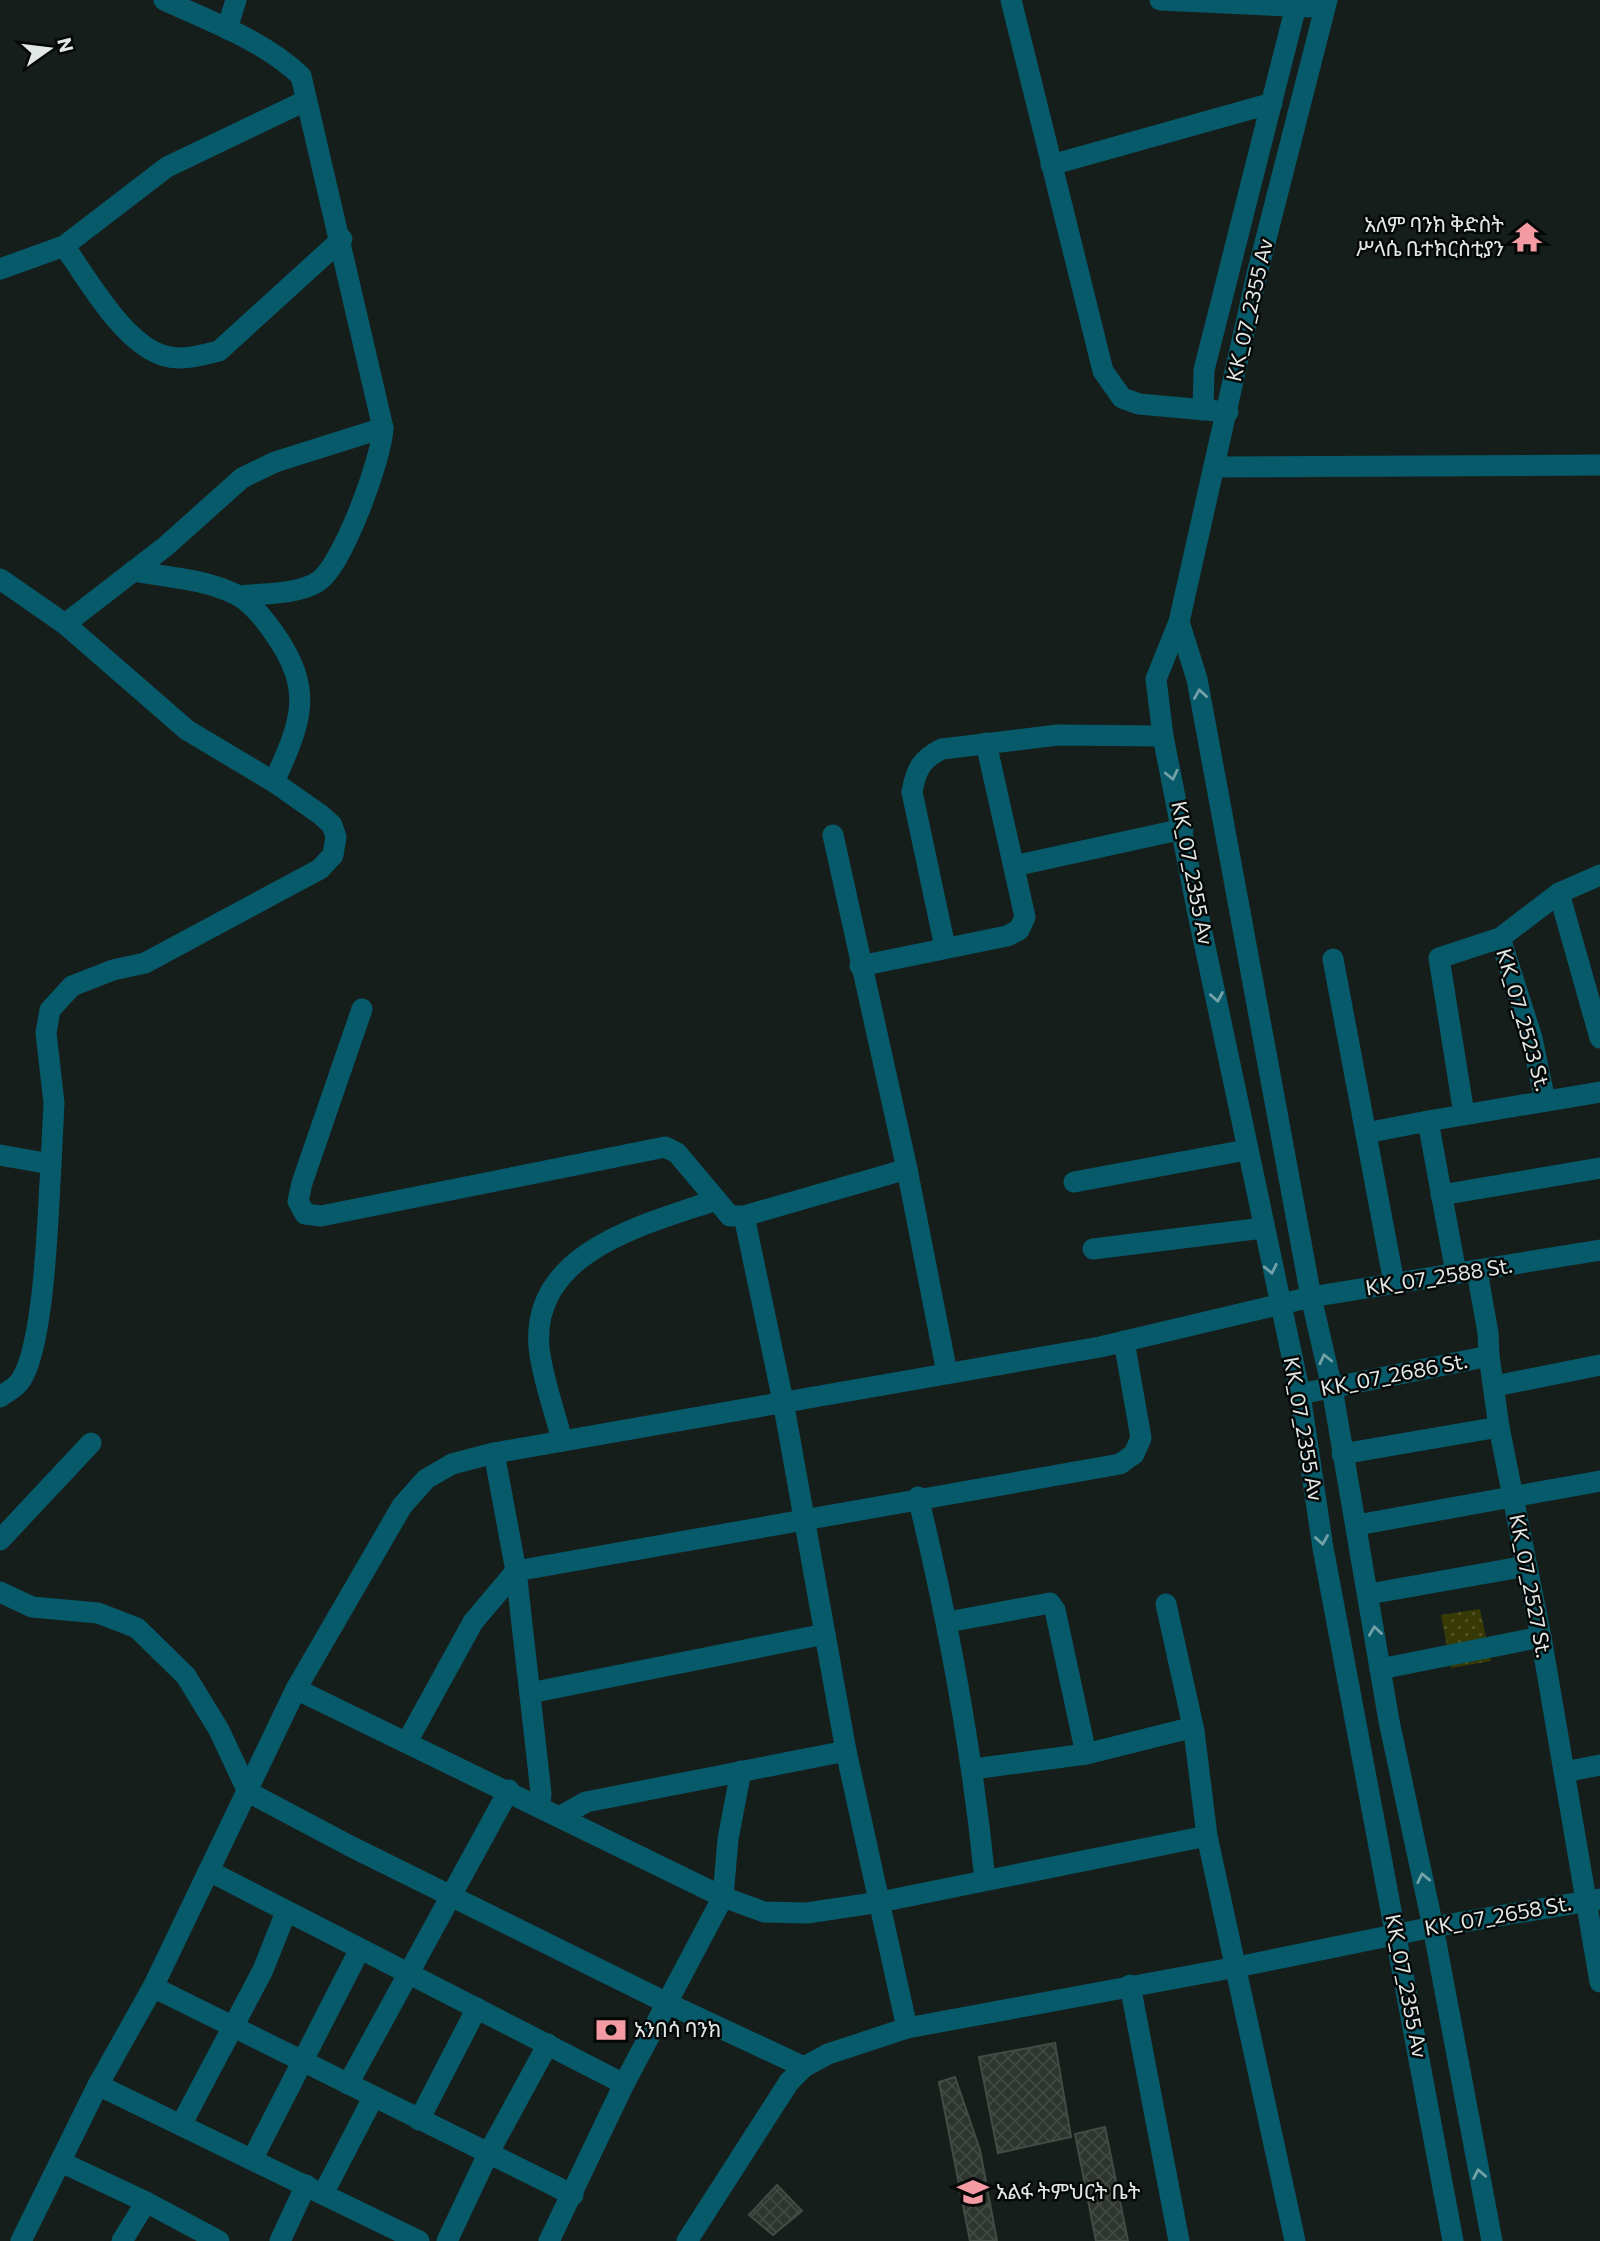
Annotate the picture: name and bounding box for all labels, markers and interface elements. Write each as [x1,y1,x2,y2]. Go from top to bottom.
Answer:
north arrow [14,14,84,84]
text: N [53,35,79,54]
place label: አለም ባንክ ቅድስት ሥላሴ ቤተክርስቲያን [1356,211,1504,260]
temple icon: አለም ባንክ ቅድስት ሥላሴ ቤተክርስቲያን [1510,220,1544,254]
street label: KK_07_2355 Av [1220,236,1277,384]
one-way arrow [1192,688,1207,699]
one-way arrow [1164,769,1178,781]
street label: KK_07_2355 Av [1167,799,1220,947]
street label: KK_07_2523 St. [1492,946,1557,1094]
one-way arrow [1209,991,1224,1003]
street label: KK_07_2588 St. [1363,1252,1514,1299]
one-way arrow [1263,1263,1278,1275]
street label: KK_07_2686 St. [1318,1347,1469,1400]
one-way arrow [1319,1353,1333,1365]
street label: KK_07_2355 Av [1279,1355,1330,1503]
street label: KK_07_2527 St. [1505,1512,1558,1660]
one-way arrow [1314,1534,1329,1546]
one-way arrow [1367,1625,1382,1637]
one-way arrow [1416,1872,1431,1884]
street label: KK_07_2658 St. [1422,1889,1573,1940]
street label: KK_07_2355 Av [1381,1912,1434,2060]
bank icon: አንበሳ ባንክ [594,2013,628,2047]
place label: አንበሳ ባንክ [634,2016,721,2041]
one-way arrow [1472,2168,1487,2180]
school or university icon: አልፋ ትምህርት ቤት [956,2175,990,2209]
place label: አልፋ ትምህርት ቤት [996,2178,1141,2203]

